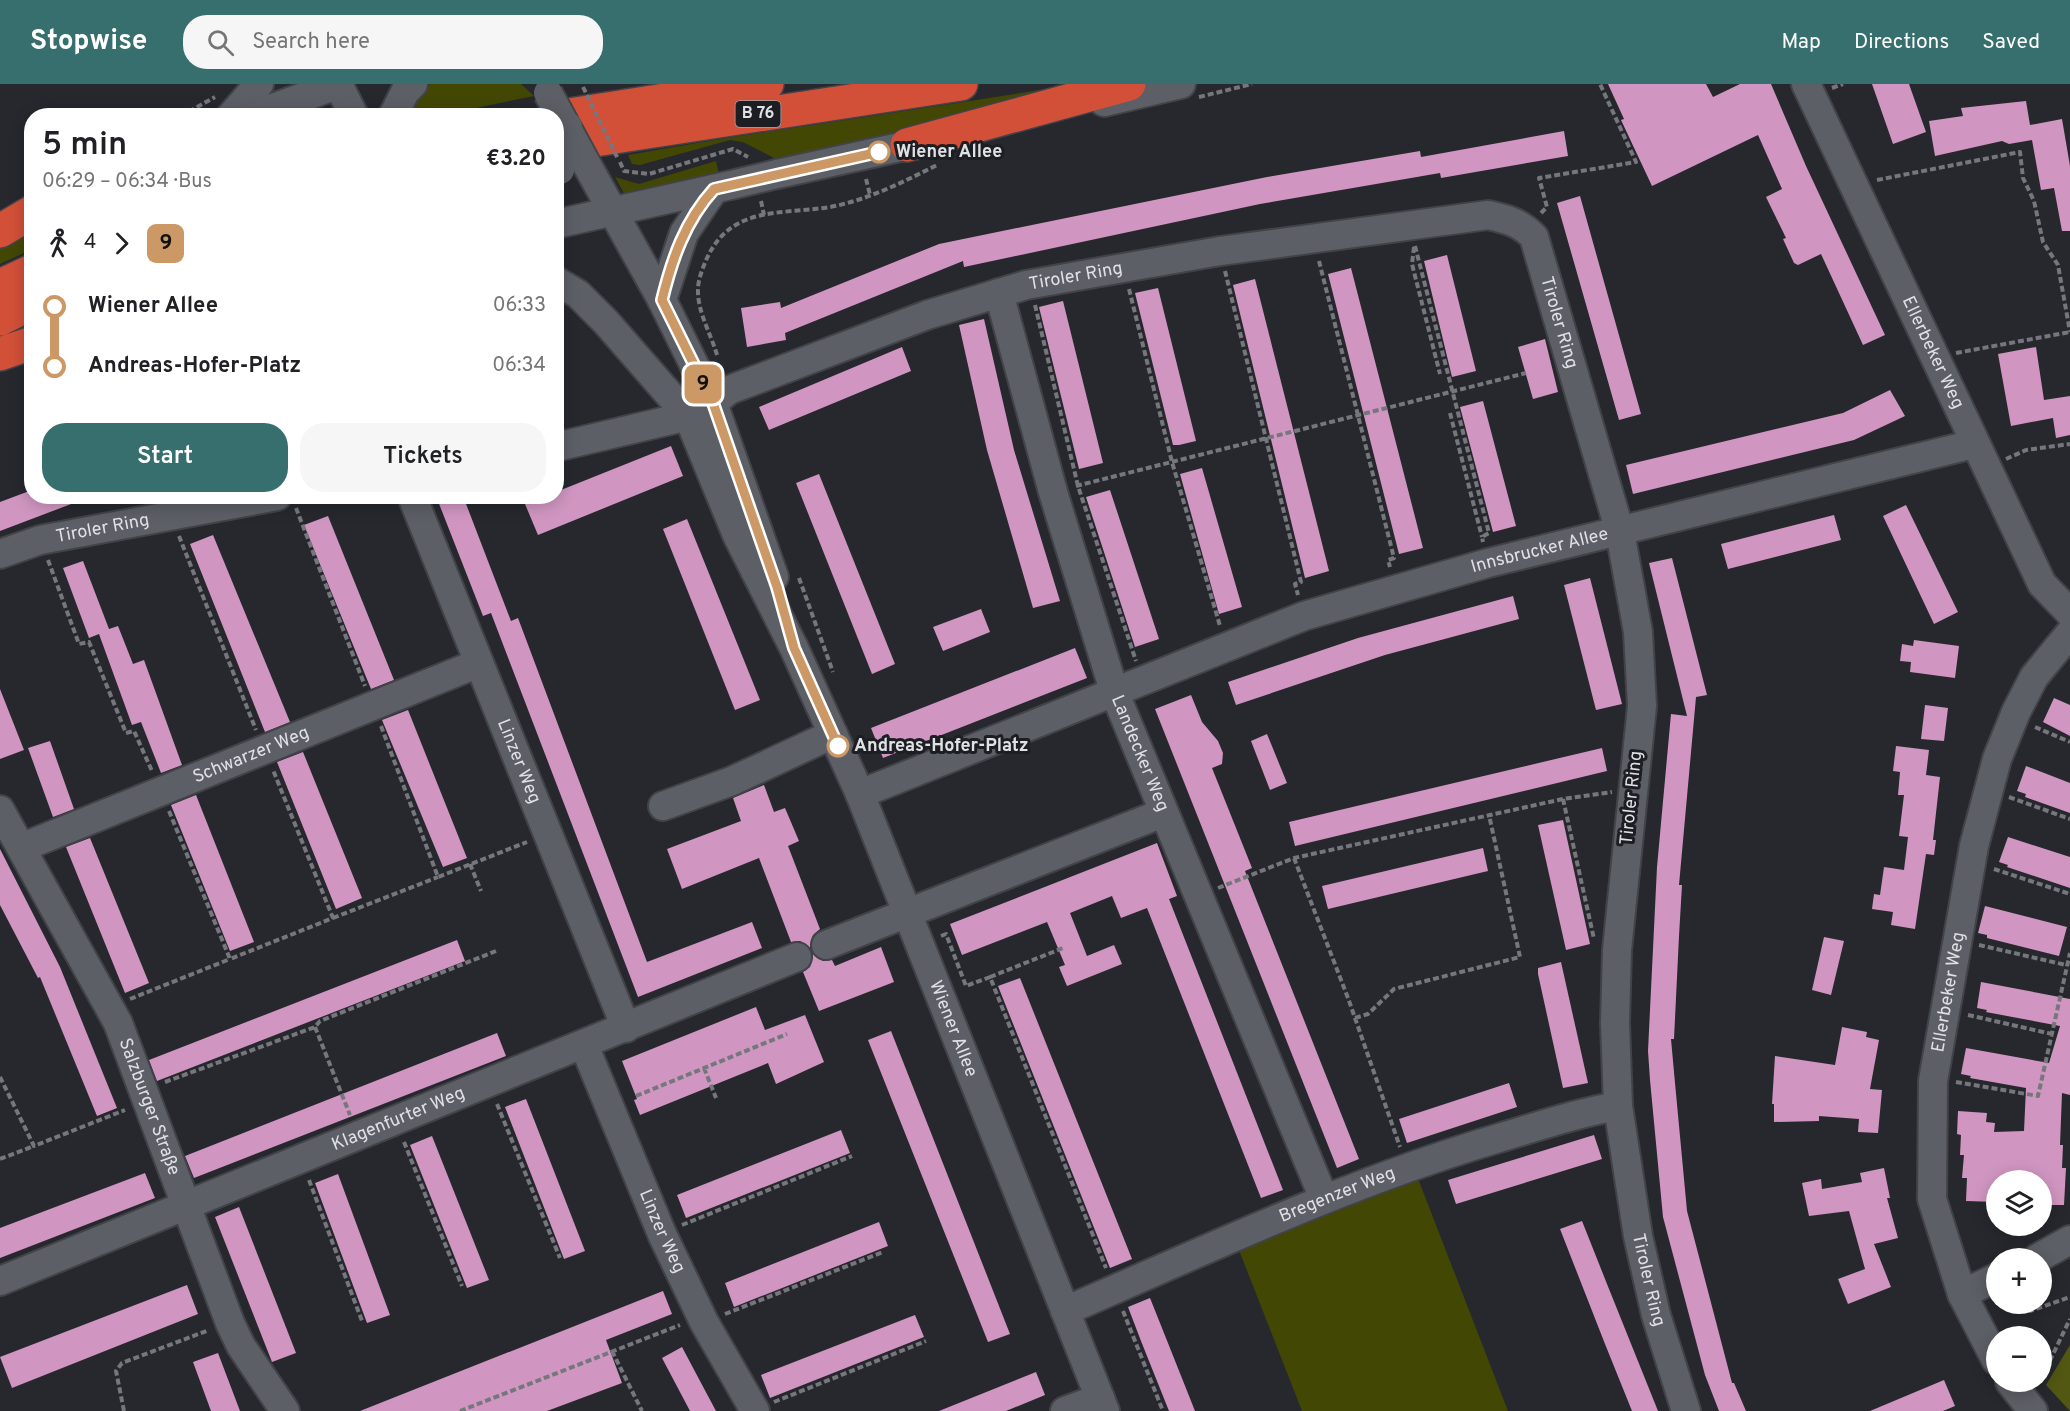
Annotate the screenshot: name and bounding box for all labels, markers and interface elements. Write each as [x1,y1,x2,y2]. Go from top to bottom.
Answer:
search box [183,15,603,69]
text: Stopwise [30,24,147,60]
icon: search [204,26,237,59]
text: Search here [252,29,370,56]
text: Map [1781,29,1821,56]
text: Directions [1854,29,1949,56]
text: Saved [1982,29,2040,56]
road number: B 76 [736,101,780,127]
text: 5 min [42,125,127,167]
marker: Wiener Allee [868,141,890,163]
place label: Wiener Allee [896,141,1002,164]
text: €3.20 [486,146,546,173]
text: 06:29 – 06:34 · Bus [42,169,212,195]
icon: walk [42,227,75,260]
icon: forward [105,227,138,260]
text: 4 [84,230,96,256]
text: 9 [159,230,172,257]
street label: Tiroler Ring [1027,257,1124,296]
street label: Tiroler Ring [1535,274,1583,371]
text: Wiener Allee [88,293,218,320]
text: 06:33 [493,293,546,319]
street label: Ellerbeker Weg [1896,293,1969,413]
text: Andreas-Hofer-Platz [88,353,301,380]
text: 06:34 [492,353,546,379]
line badge: 9 [684,364,722,404]
text: 9 [697,371,709,398]
button: Start [42,423,288,492]
button: Tickets [300,423,546,492]
street label: Tiroler Ring [54,508,151,548]
street label: Innsbrucker Allee [1468,522,1611,579]
street label: Landecker Weg [1106,692,1174,815]
street label: Linzer Weg [491,716,546,807]
street label: Schwarzer Weg [190,721,313,789]
marker: Andreas-Hofer-Platz [827,735,849,757]
place label: Andreas-Hofer-Platz [854,735,1029,758]
street label: Tiroler Ring [1616,750,1648,846]
street label: Ellerbeker Weg [1927,930,1970,1054]
street label: Wiener Allee [924,977,983,1080]
street label: Salzburger Straße [113,1035,185,1179]
street label: Klagenfurter Weg [328,1082,468,1156]
street label: Bregenzer Weg [1276,1162,1399,1228]
map controls [1986,1170,2052,1392]
button: layers [1986,1170,2052,1236]
street label: Linzer Weg [633,1186,691,1277]
street label: Tiroler Ring [1626,1231,1670,1329]
button: + [1986,1248,2052,1314]
button: − [1986,1326,2052,1392]

